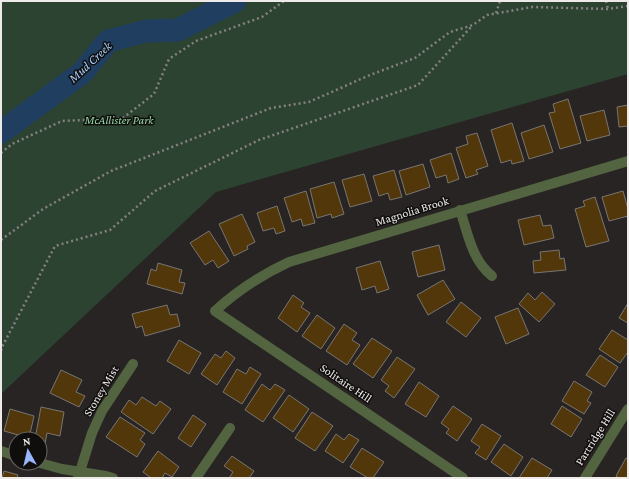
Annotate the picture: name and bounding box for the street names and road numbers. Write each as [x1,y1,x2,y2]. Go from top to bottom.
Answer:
street label: Magnolia Brook [374,193,451,229]
street label: Solitaire Hill [317,361,375,405]
street label: Stoney Mist [80,362,122,419]
street label: Partridge Hill [572,406,618,468]

